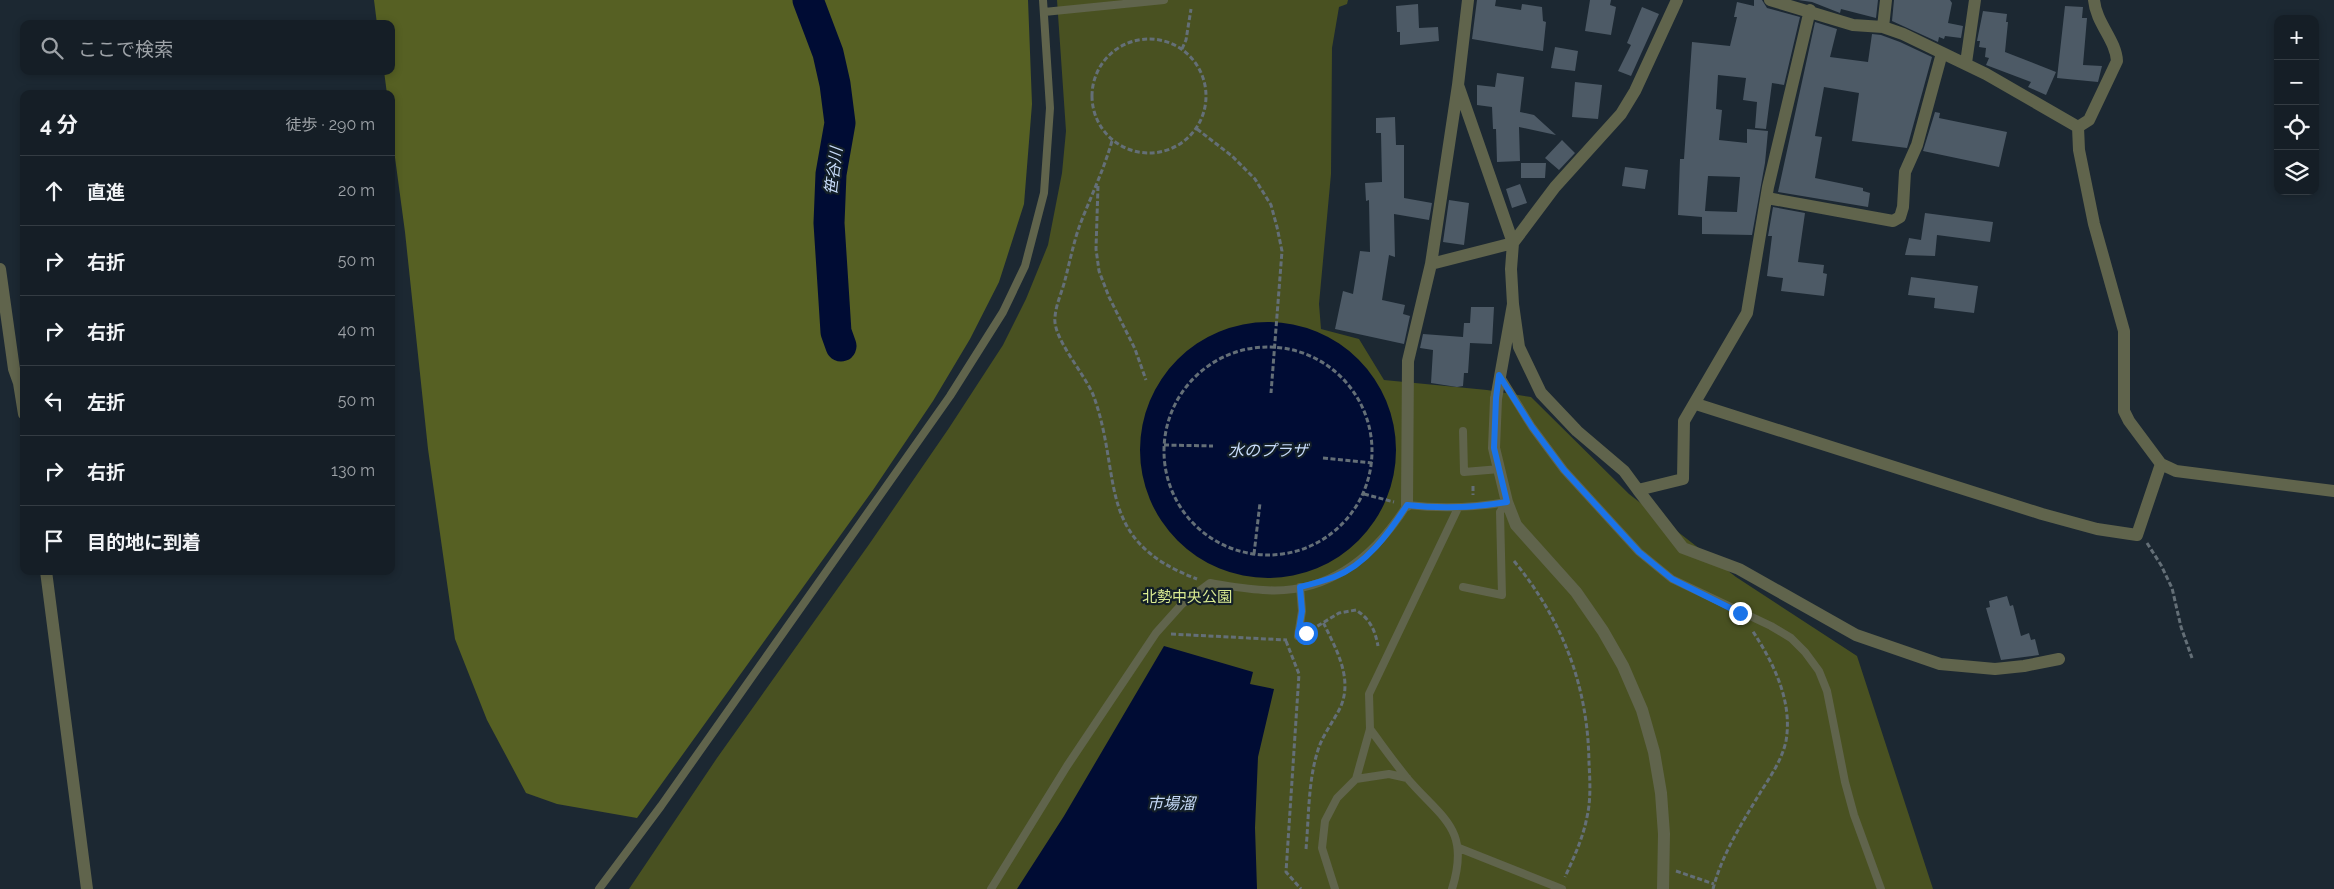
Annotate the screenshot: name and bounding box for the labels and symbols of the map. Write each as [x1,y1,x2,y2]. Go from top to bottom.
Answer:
water label: 笹谷川 [821,144,846,196]
water label: 水のプラザ [1228,441,1310,460]
park label: 北勢中央公園 [1142,588,1232,606]
route end [1729,602,1752,625]
route start [1295,622,1318,645]
water label: 市場溜 [1147,794,1198,813]

